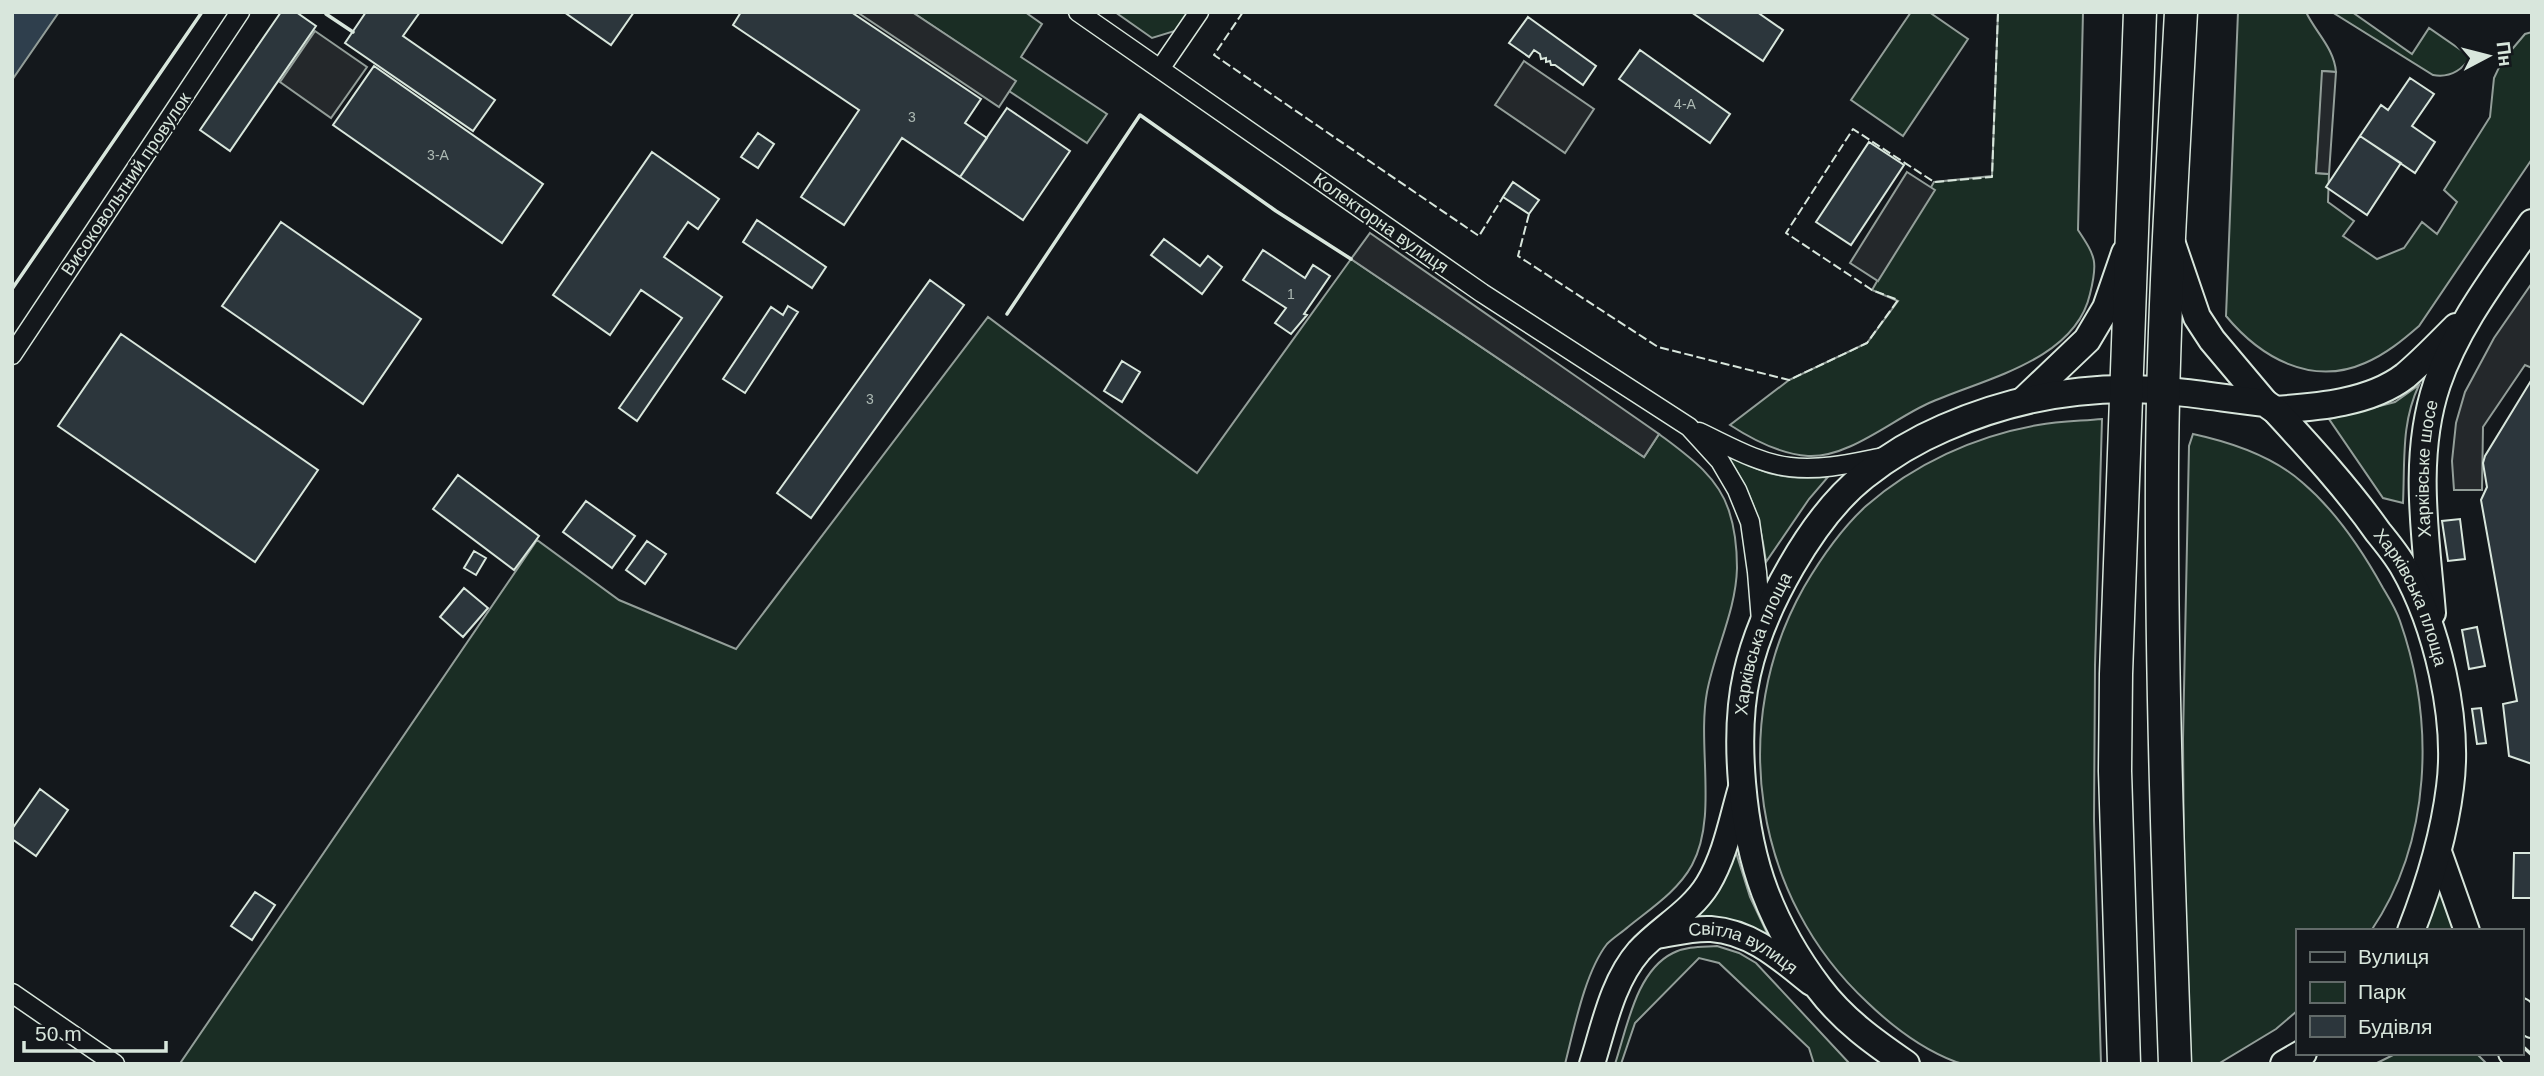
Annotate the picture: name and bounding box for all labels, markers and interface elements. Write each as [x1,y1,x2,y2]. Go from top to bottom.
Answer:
north arrow [2453,21,2523,91]
text: Пн [2492,40,2516,68]
street label: Високовольтний провулок [57,89,195,279]
house number: 4-А [1674,96,1697,112]
house number: 3 [908,109,916,125]
house number: 3-А [427,147,450,163]
street label: Колекторна вулиця [1310,169,1452,277]
house number: 1 [1287,286,1295,302]
house number: 3 [866,391,874,407]
street label: Харківське шосе [2413,398,2442,538]
street label: Харківська площа [2370,525,2451,669]
street label: Харківська площа [1731,568,1796,716]
street label: Світла вулиця [1687,919,1802,978]
legend [2296,929,2523,1055]
text: Вулиця [2358,945,2429,968]
text: Парк [2358,980,2406,1003]
scale bar [24,1010,166,1054]
text: Будівля [2358,1015,2432,1038]
text: 50 m [35,1022,82,1045]

